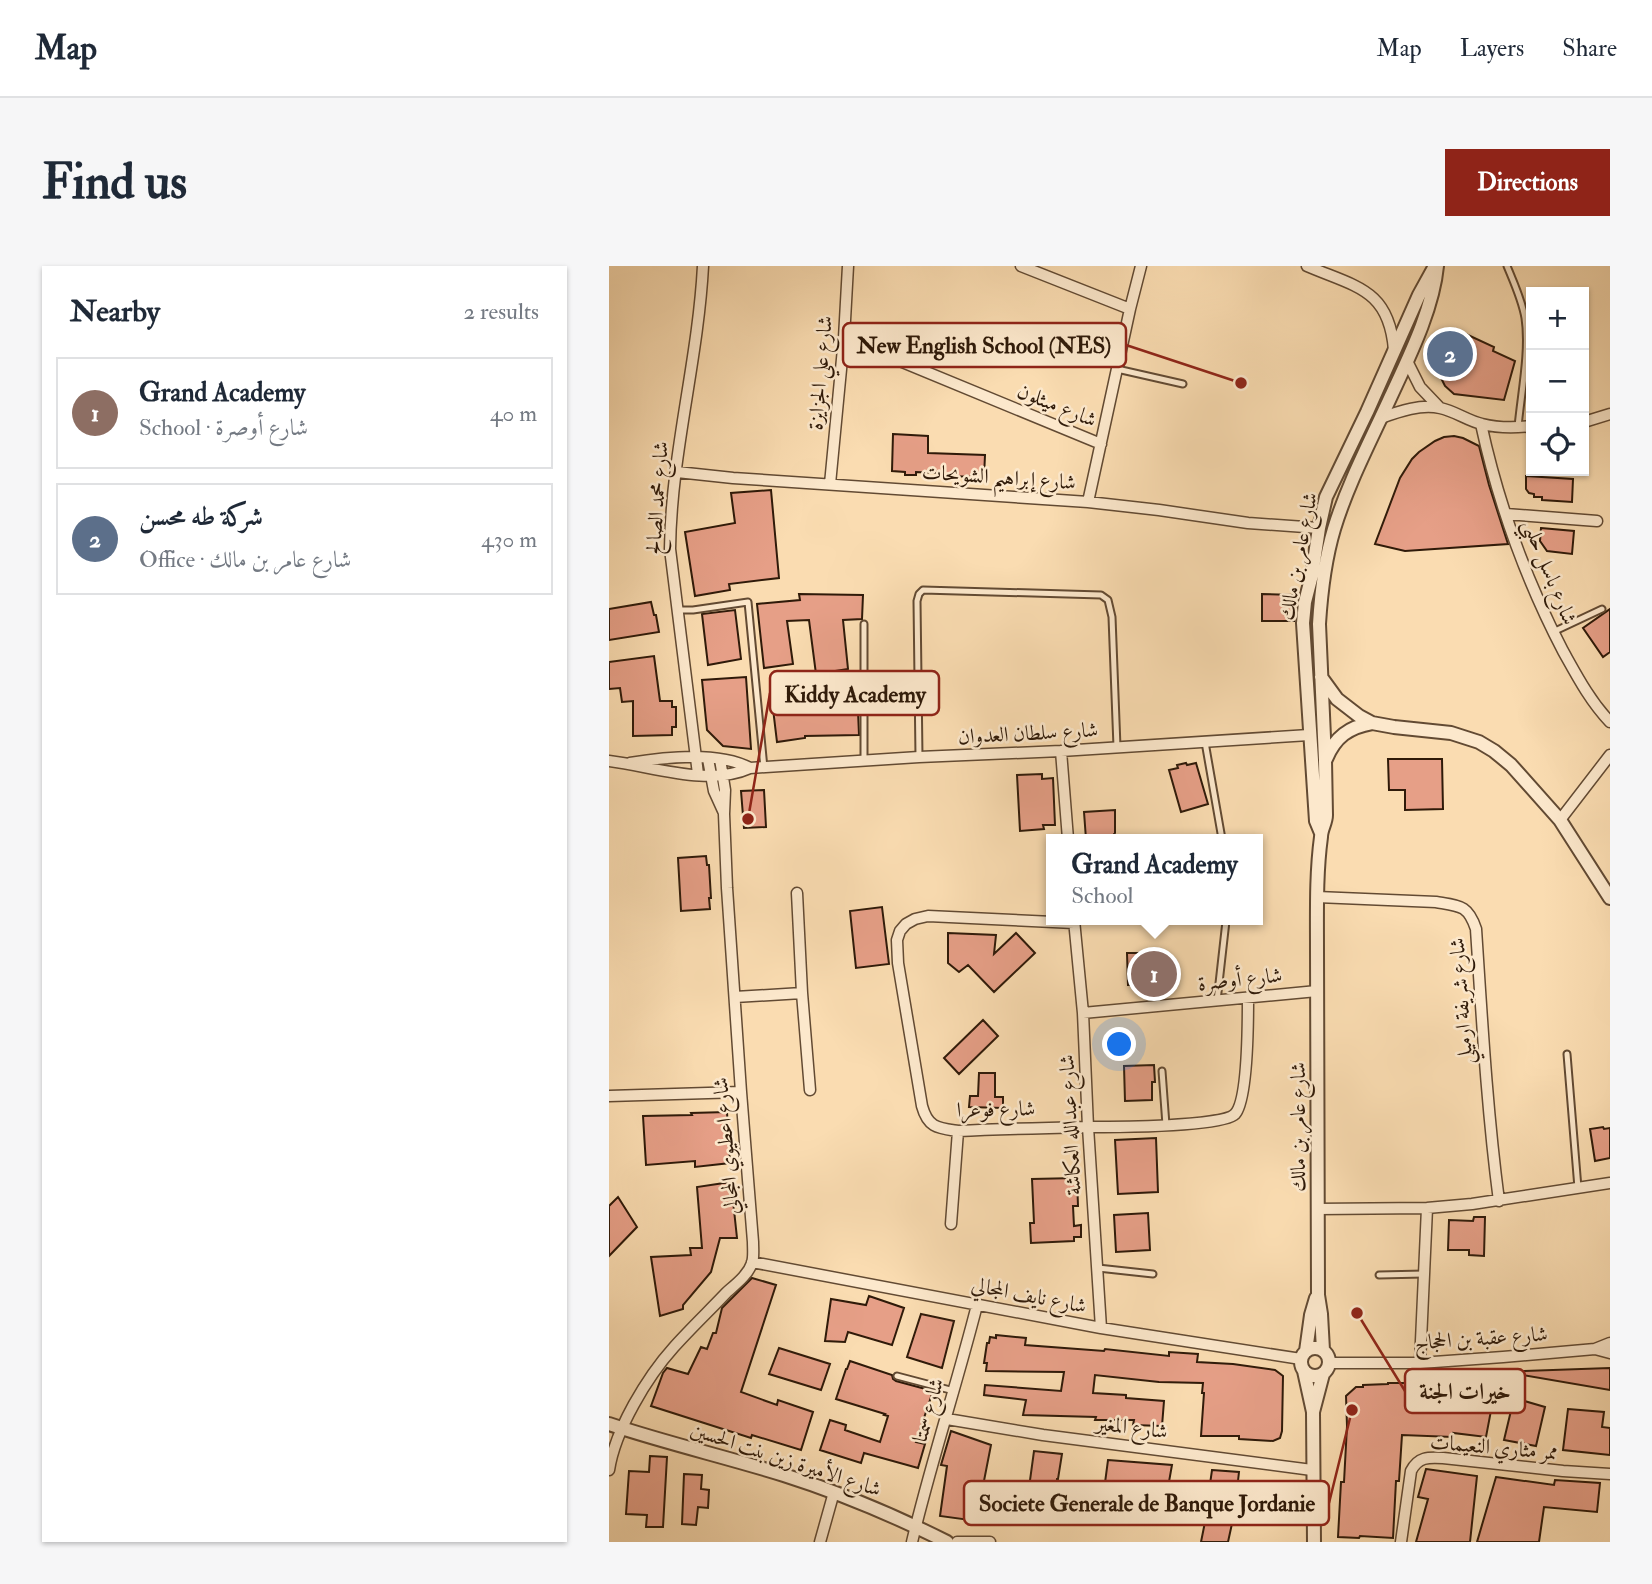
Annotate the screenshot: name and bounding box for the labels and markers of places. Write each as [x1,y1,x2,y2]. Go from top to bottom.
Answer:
callout: New English School (NES) [843,323,1126,367]
pin: 2 [1427,328,1473,380]
callout: Kiddy Academy [770,671,939,715]
pin: 1 [1131,948,1177,1000]
callout: خيرات الجنة [1405,1369,1525,1413]
callout: Societe Generale de Banque Jordanie [964,1481,1329,1525]

